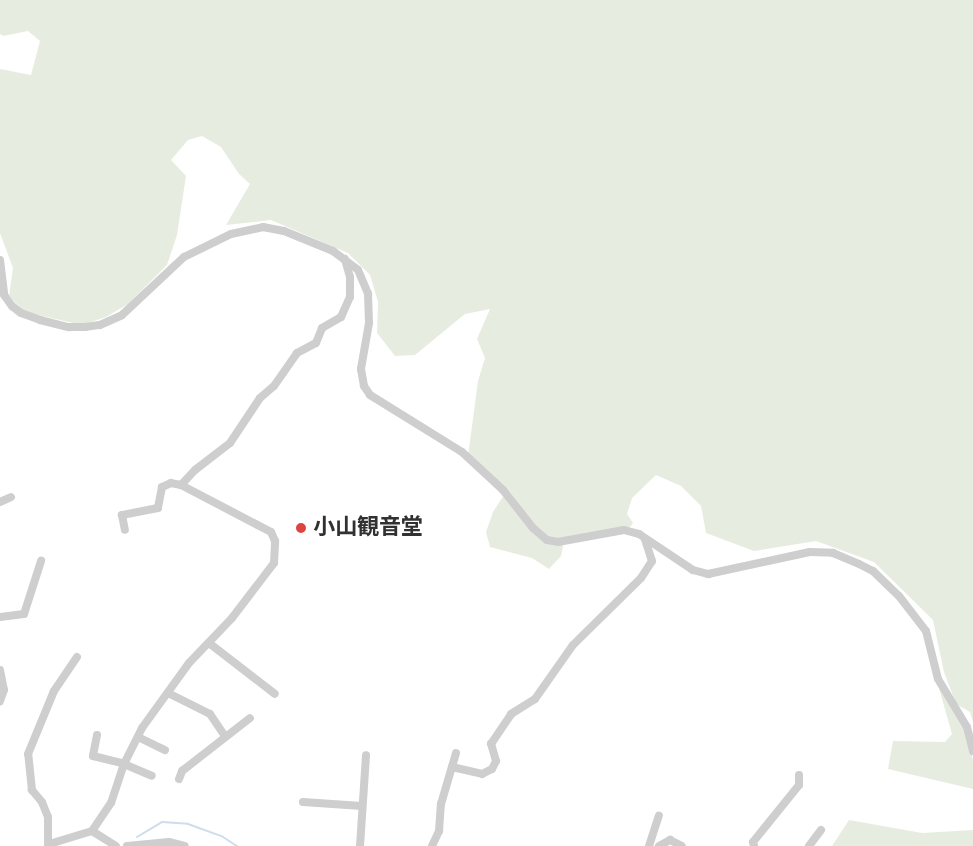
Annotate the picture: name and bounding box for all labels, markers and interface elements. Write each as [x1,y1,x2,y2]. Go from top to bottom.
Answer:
place label: 小山観音堂 [313,515,423,541]
marker: 小山観音堂 [294,521,308,535]

